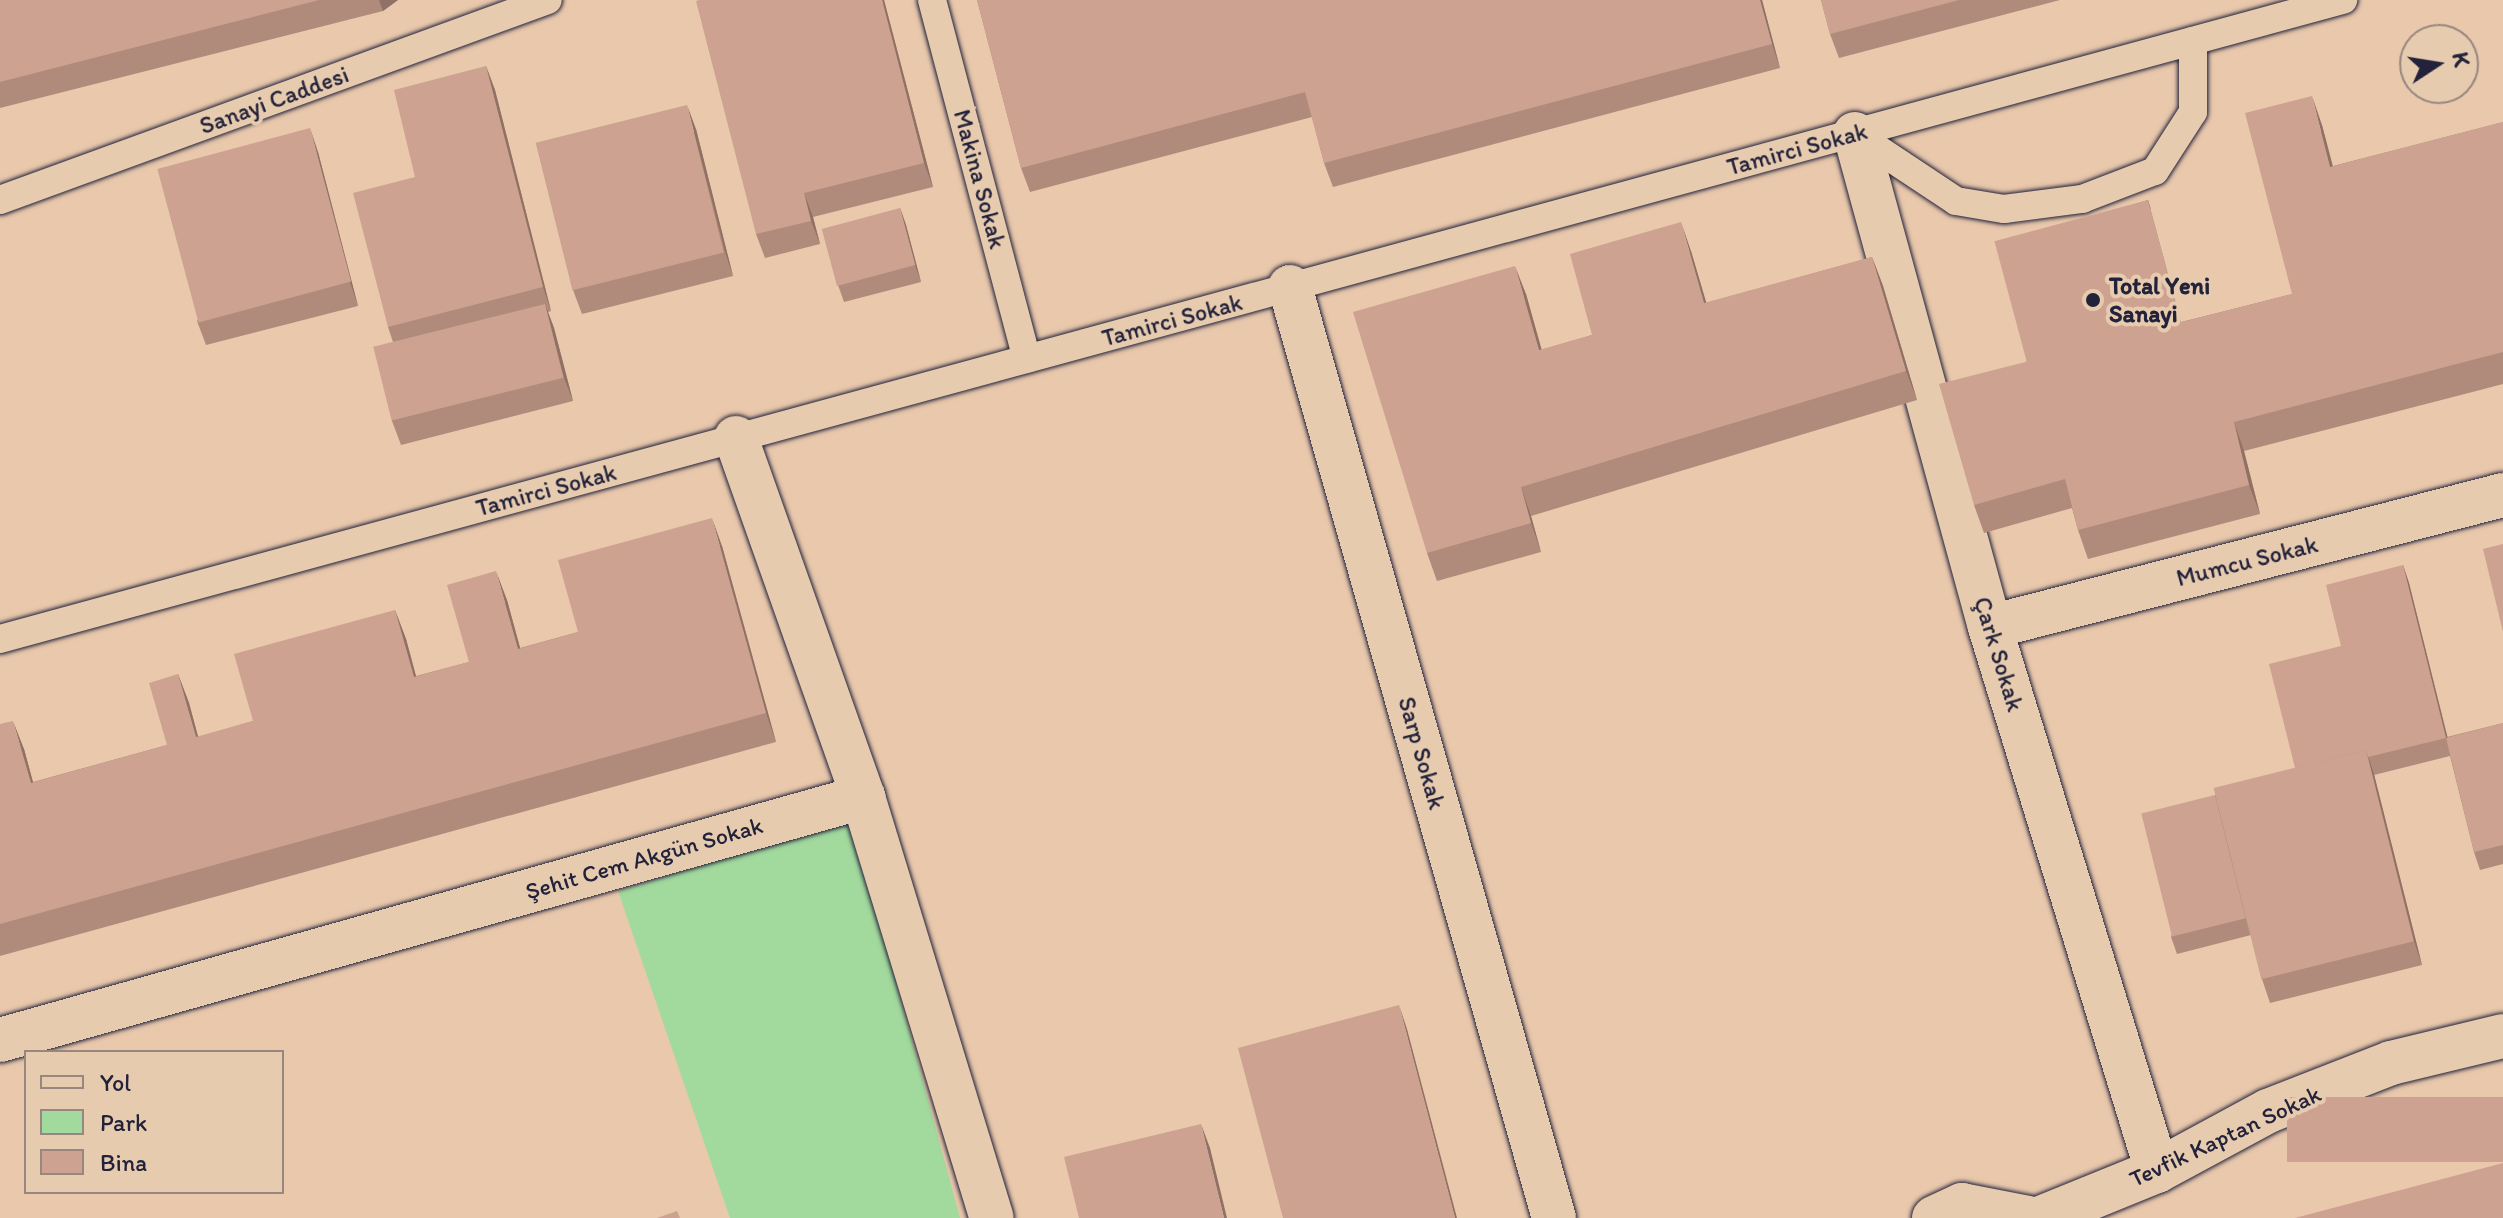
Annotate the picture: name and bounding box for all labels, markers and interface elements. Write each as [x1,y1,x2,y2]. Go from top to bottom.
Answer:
north arrow [2399,24,2479,104]
text: K [2446,50,2476,69]
street label: Sanayi Caddesi [196,60,352,140]
street label: Makina Sokak [948,106,1012,252]
street label: Tamirci Sokak [1724,116,1870,182]
place label: Total Yeni Sanayi [2109,272,2210,328]
street label: Tamirci Sokak [1099,287,1245,353]
marker: Total Yeni Sanayi [2084,291,2102,309]
street label: Tamirci Sokak [473,457,619,523]
street label: Mumcu Sokak [2174,530,2320,592]
street label: Çark Sokak [1968,594,2030,714]
street label: Sarp Sokak [1392,694,1452,812]
street label: Şehit Cem Akgün Sokak [522,810,766,906]
legend [24,1050,284,1194]
text: Yol [100,1068,131,1097]
street label: Tevfik Kaptan Sokak [2124,1079,2326,1193]
text: Park [100,1108,147,1137]
text: Bina [100,1148,147,1177]

